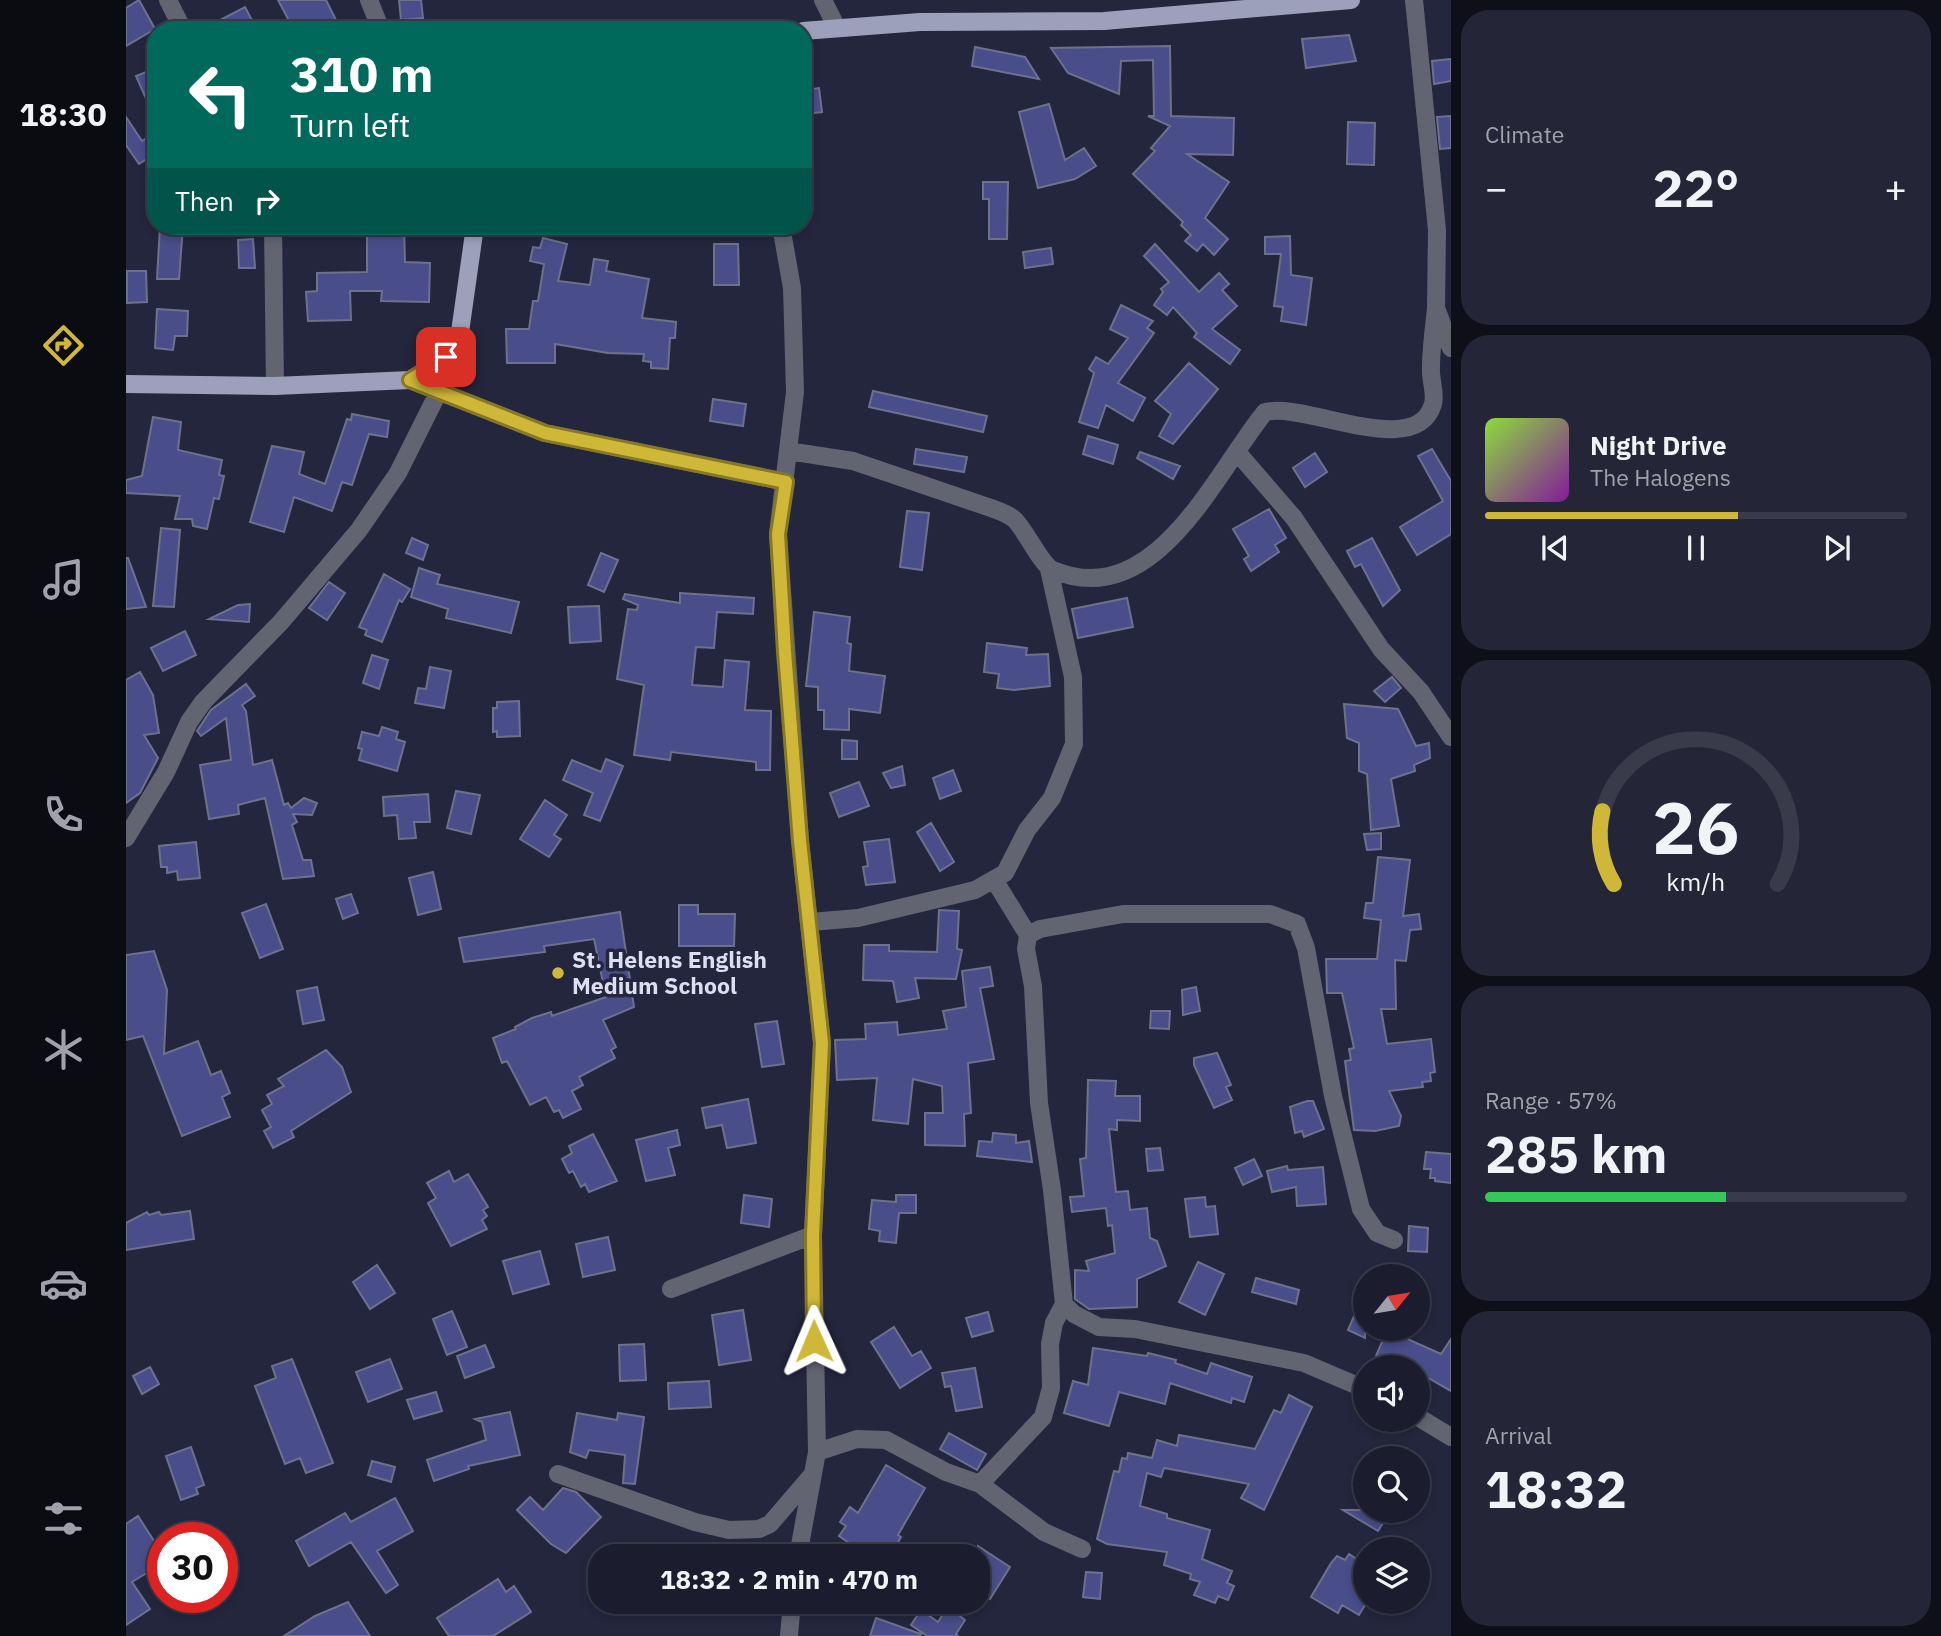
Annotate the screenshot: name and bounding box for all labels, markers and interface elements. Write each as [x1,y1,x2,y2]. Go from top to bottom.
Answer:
text: 310 m [290,42,434,105]
icon: left [175,49,266,140]
text: 18:30 [19,93,107,135]
text: Turn left [290,104,410,146]
text: Climate [1485,119,1564,149]
text: 22° [1653,154,1739,221]
text: − [1485,163,1508,212]
text: + [1884,163,1907,212]
icon: right [248,182,286,220]
text: Then [175,184,234,218]
icon: directions [39,321,88,370]
pin [416,327,476,387]
icon: arrive [427,338,465,376]
text: Night Drive [1590,428,1727,462]
text: The Halogens [1590,462,1731,492]
icon: previous [1536,529,1574,567]
icon: pause [1677,529,1715,567]
icon: next [1818,529,1856,567]
icon: music [39,555,88,604]
text: 26 [1652,779,1740,874]
icon: phone [39,790,88,839]
text: km/h [1667,865,1725,898]
place label: St. Helens English Medium School [572,944,767,1000]
marker: St. Helens English Medium School [550,965,566,981]
icon: climate [39,1025,88,1074]
text: Range · 57% [1485,1085,1617,1115]
text: 285 km [1485,1120,1667,1187]
icon: car [39,1259,88,1308]
north arrow [1353,1264,1430,1340]
map controls [1353,1264,1430,1614]
position arrow [777,1304,851,1378]
button: sound [1353,1355,1430,1432]
text: Arrival [1485,1420,1552,1450]
button: search [1353,1446,1430,1523]
text: 18:32 [1485,1455,1627,1522]
icon: filters [39,1494,88,1543]
speed limit sign: 30 [147,1522,238,1613]
button: layers [1353,1537,1430,1614]
text: 18:32 · 2 min · 470 m [660,1562,918,1596]

